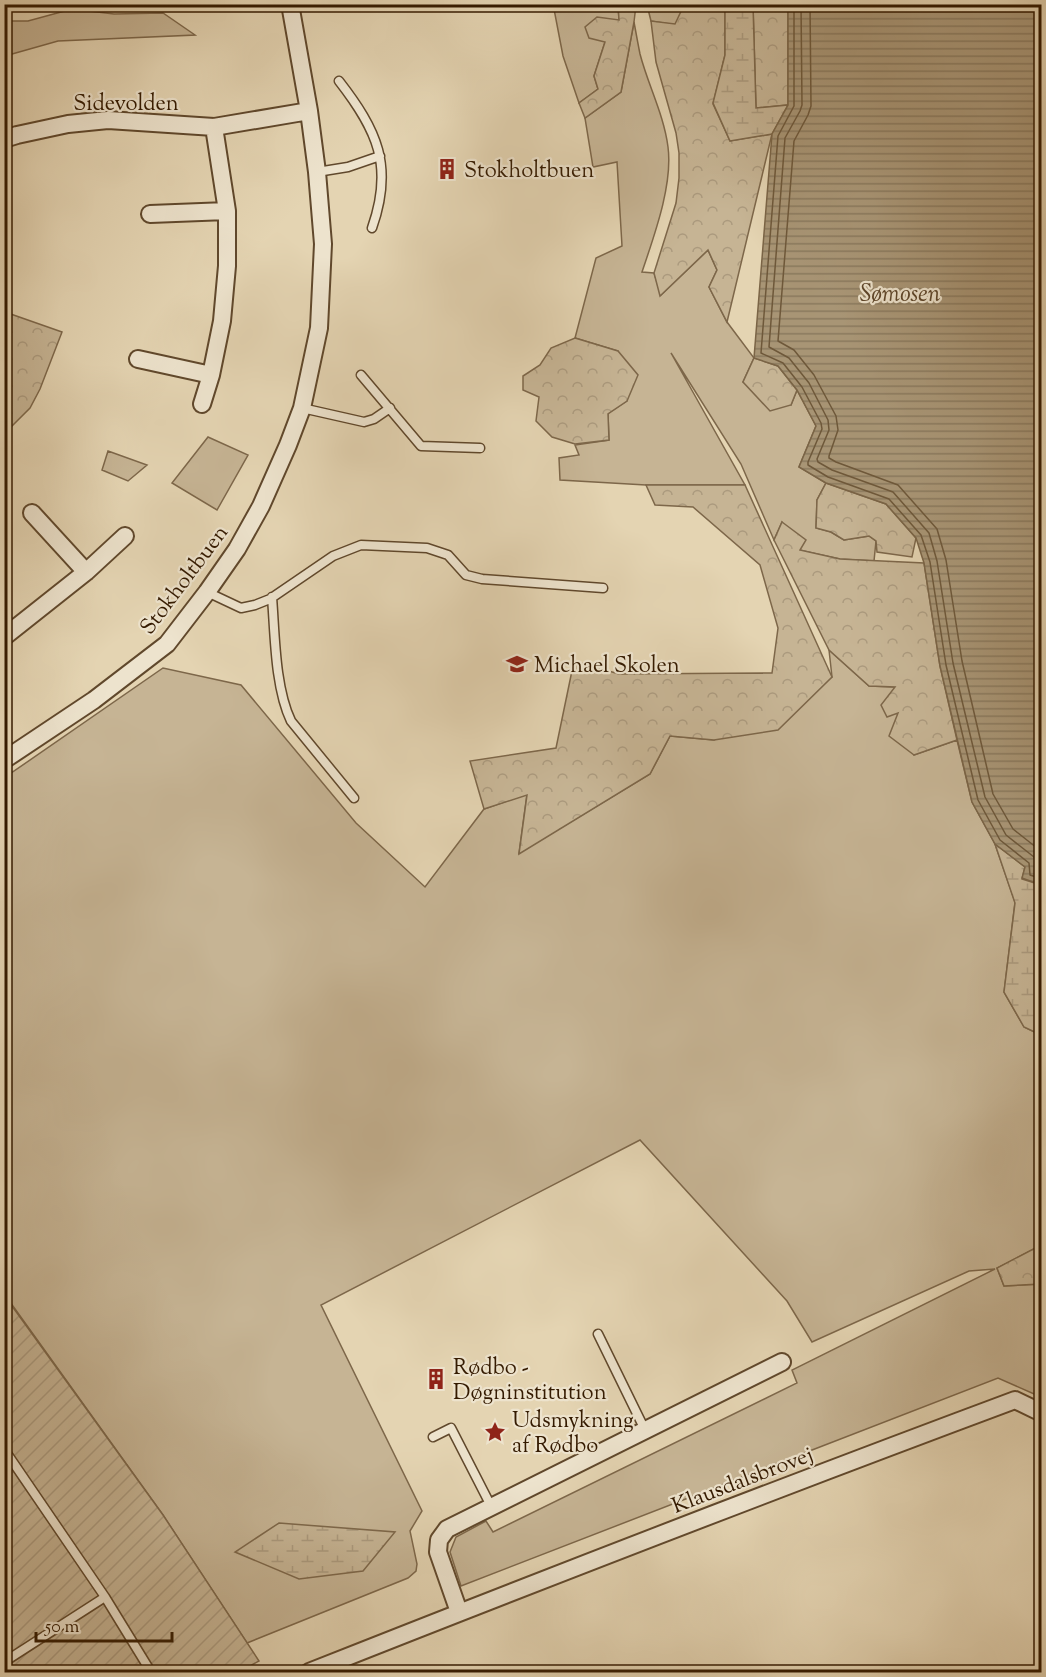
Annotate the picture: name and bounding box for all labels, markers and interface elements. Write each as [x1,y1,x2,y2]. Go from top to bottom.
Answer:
street label: Sidevolden [73,89,179,121]
place label: Stokholtbuen [464,156,594,188]
building icon: Stokholtbuen [435,157,459,181]
water label: Sømosen [860,278,941,312]
street label: Stokholtbuen [133,519,237,642]
place label: Michael Skolen [534,651,680,683]
school or university icon: Michael Skolen [505,652,529,676]
place label: Rødbo - Døgninstitution [453,1353,607,1410]
building icon: Rødbo - Døgninstitution [424,1367,448,1391]
place label: Udsmykning af Rødbo [512,1406,634,1463]
place icon: Udsmykning af Rødbo [483,1420,507,1444]
street label: Klausdalsbrovej [668,1440,818,1523]
scale bar [36,1605,172,1643]
text: 50 m [44,1615,80,1641]

